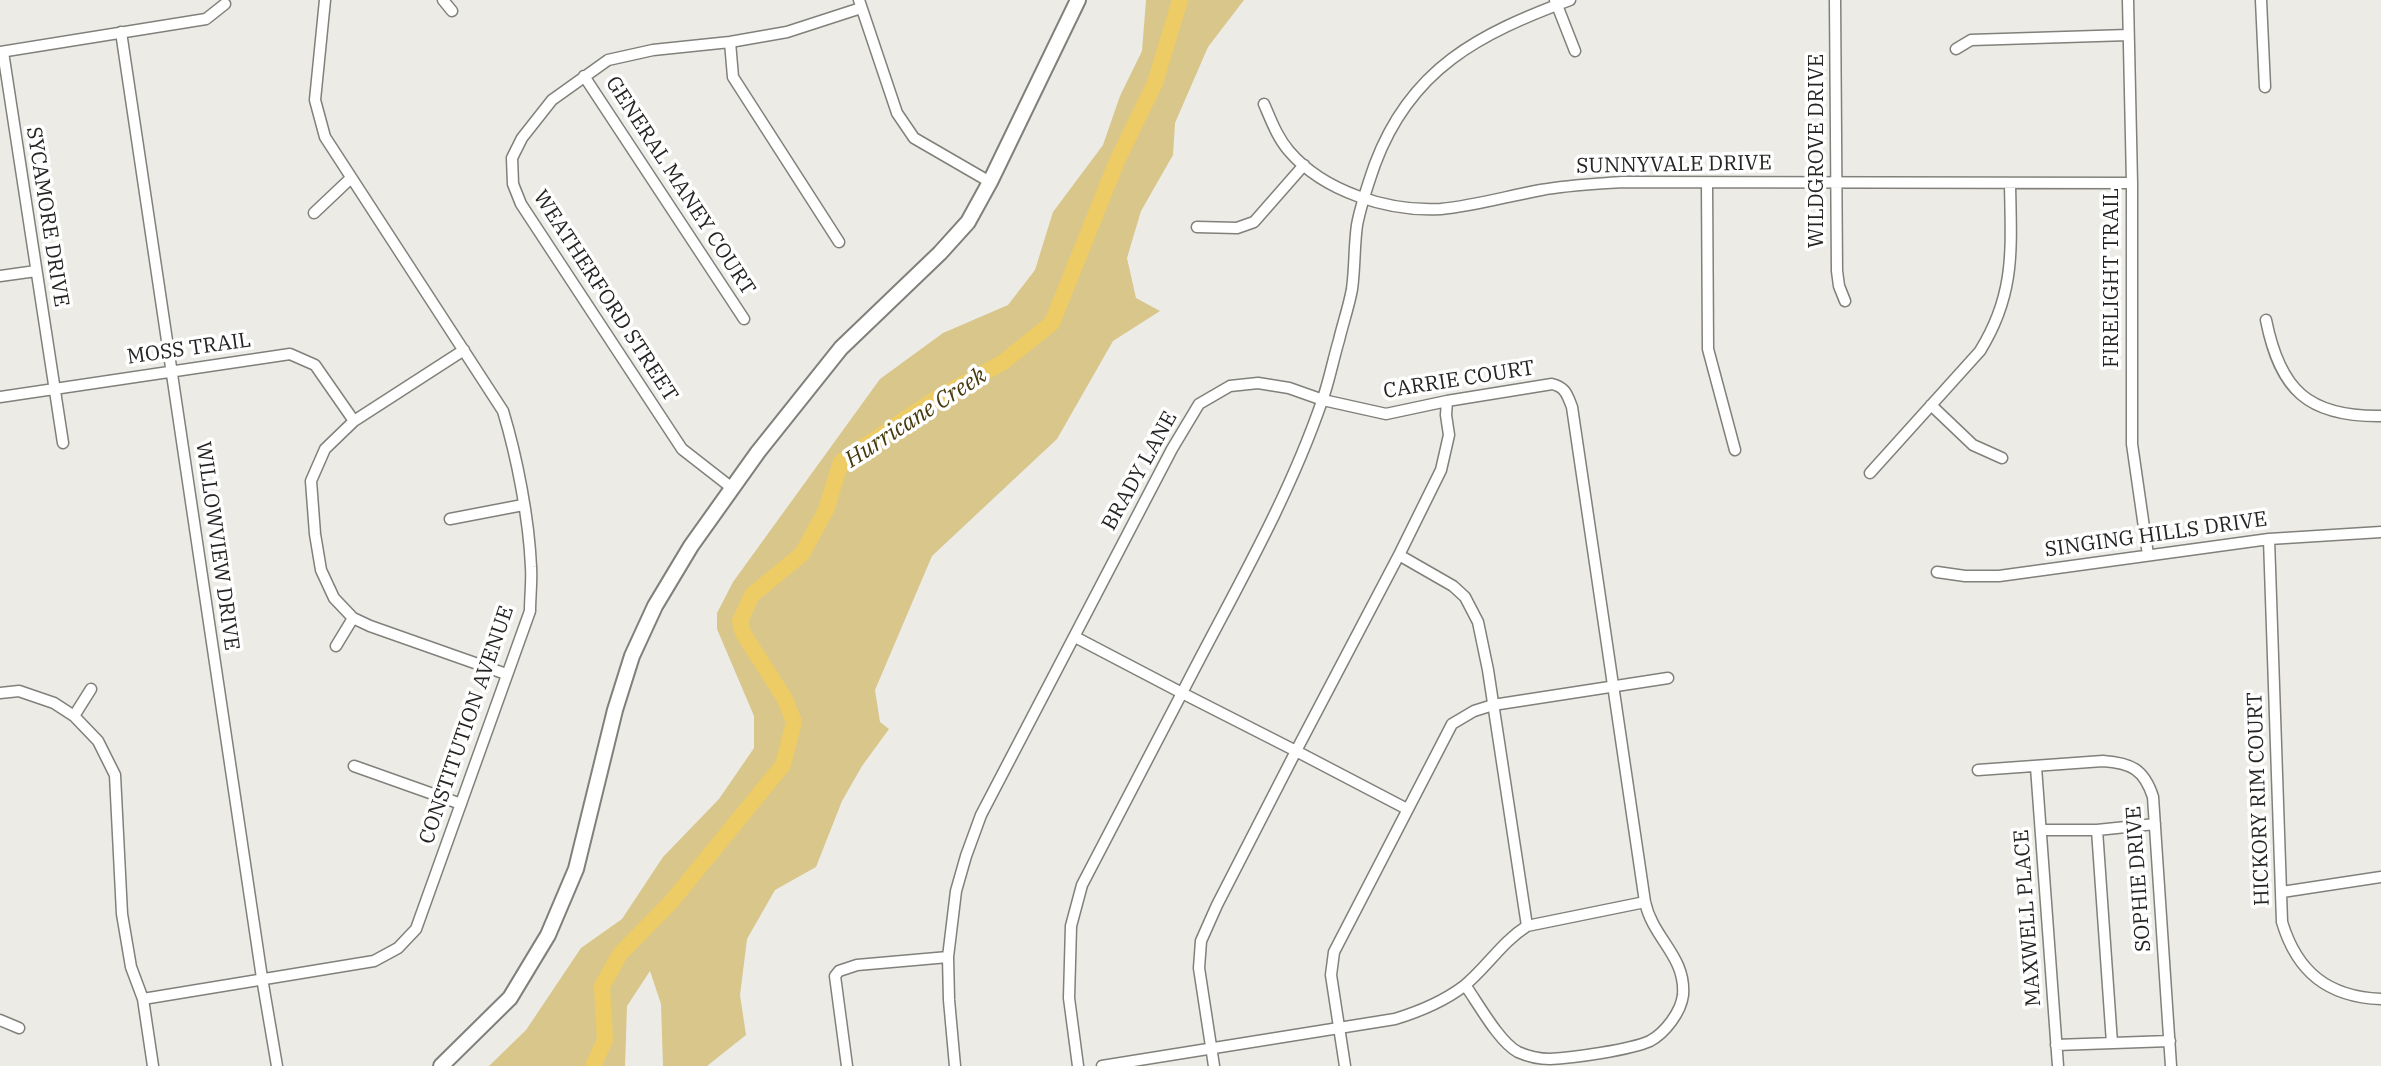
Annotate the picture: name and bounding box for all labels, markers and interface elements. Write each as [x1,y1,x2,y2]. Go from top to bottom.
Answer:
street label: WILDGROVE DRIVE [1804,54,1830,248]
street label: GENERAL MANEY COURT [600,72,760,300]
street label: SYCAMORE DRIVE [20,125,74,309]
street label: SUNNYVALE DRIVE [1576,151,1772,179]
street label: WEATHERFORD STREET [527,186,683,406]
street label: FIRELIGHT TRAIL [2099,188,2125,368]
street label: MOSS TRAIL [125,328,253,370]
street label: CARRIE COURT [1382,356,1536,404]
water label: Hurricane Creek [840,362,992,474]
street label: BRADY LANE [1097,407,1183,535]
street label: WILLOWVIEW DRIVE [190,440,244,652]
street label: SINGING HILLS DRIVE [2043,507,2269,563]
street label: CONSTITUTION AVENUE [414,603,520,847]
street label: HICKORY RIM COURT [2243,692,2275,906]
street label: SOPHIE DRIVE [2121,805,2157,953]
street label: MAXWELL PLACE [2009,829,2047,1007]

